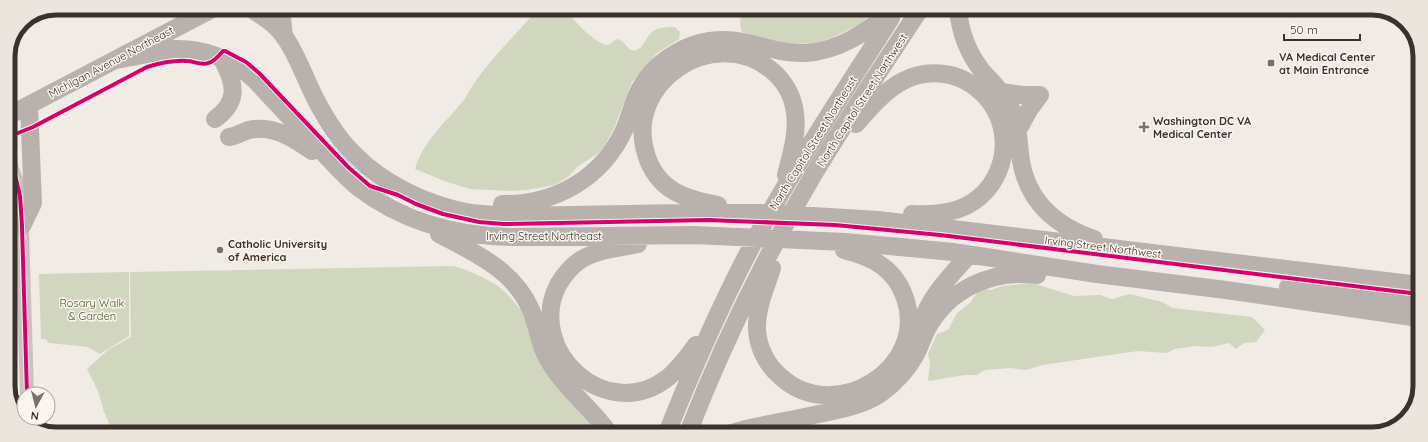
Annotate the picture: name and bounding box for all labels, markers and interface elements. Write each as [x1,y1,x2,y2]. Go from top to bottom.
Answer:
scale bar [1284,16,1360,42]
text: 50 m [1290,22,1318,37]
street label: Michigan Avenue Northeast [46,23,176,101]
street label: North Capitol Street Northwest [814,31,910,169]
place label: VA Medical Center at Main Entrance [1279,50,1376,77]
marker: VA Medical Center at Main Entrance [1266,58,1276,68]
street label: North Capitol Street Northeast [766,74,860,212]
place label: Washington DC VA Medical Center [1153,114,1251,141]
marker: Washington DC VA Medical Center [1138,121,1150,133]
street label: Irving Street Northeast [486,229,602,243]
street label: Irving Street Northwest [1044,233,1162,261]
place label: Catholic University of America [228,237,327,264]
marker: Catholic University of America [215,245,225,255]
park label: Rosary Walk & Garden [60,296,125,323]
north arrow [16,386,56,426]
text: N [30,408,40,423]

